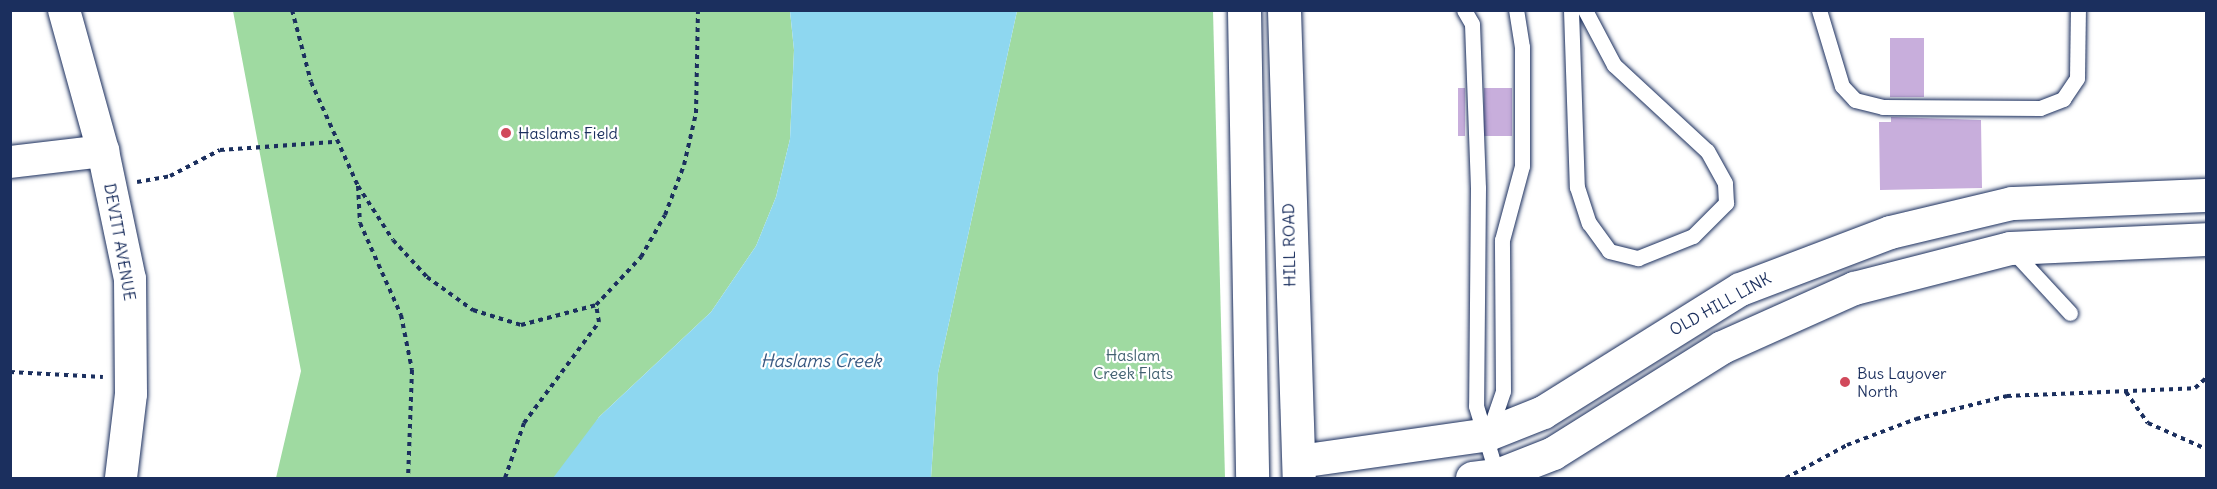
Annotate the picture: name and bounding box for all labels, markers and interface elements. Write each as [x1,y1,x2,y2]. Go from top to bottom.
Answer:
place label: Haslams Field [518,123,618,143]
marker: Haslams Field [499,126,513,140]
street label: DEVITT AVENUE [100,182,140,302]
street label: HILL ROAD [1279,203,1299,287]
street label: OLD HILL LINK [1666,268,1774,340]
park label: Haslam Creek Flats [1093,345,1173,383]
water label: Haslams Creek [760,350,882,372]
place label: Bus Layover North [1857,363,1947,401]
marker: Bus Layover North [1838,375,1852,389]

